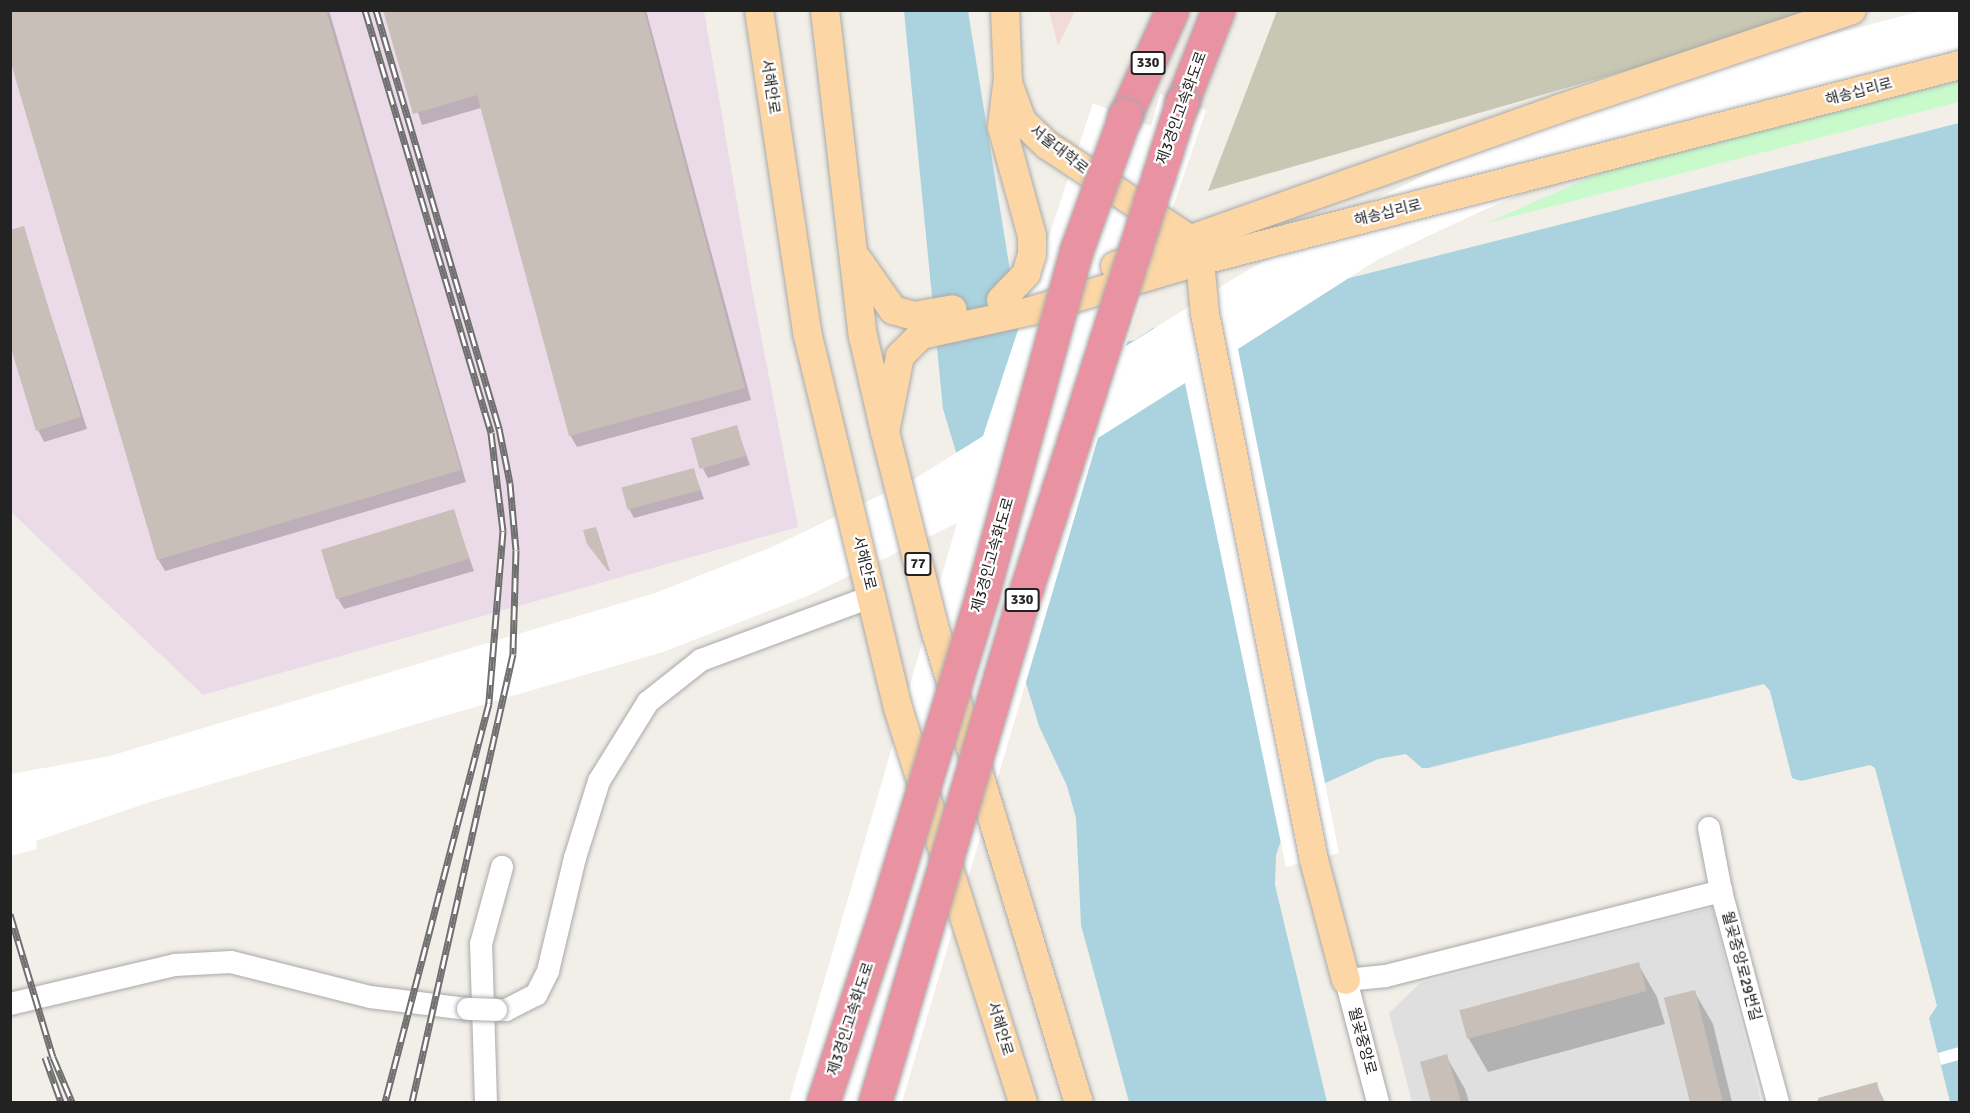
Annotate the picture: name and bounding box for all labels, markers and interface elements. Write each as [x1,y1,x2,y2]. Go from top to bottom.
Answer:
street label: 제3경인고속화도로 [1153,49,1211,167]
road number: 330 [1130,52,1166,74]
street label: 서해안로 [757,58,783,116]
street label: 해송십리로 [1823,74,1895,110]
street label: 서울대학로 [1026,122,1092,178]
street label: 해송십리로 [1352,196,1424,230]
street label: 제3경인고속화도로 [968,496,1018,614]
street label: 서해안로 [849,534,879,592]
road number: 77 [903,553,933,575]
road number: 330 [1004,589,1040,611]
street label: 월곶중앙로29번길 [1718,909,1764,1023]
street label: 제3경인고속화도로 [824,960,878,1078]
street label: 서해안로 [983,1000,1017,1058]
street label: 월곶중앙로 [1344,1005,1380,1077]

